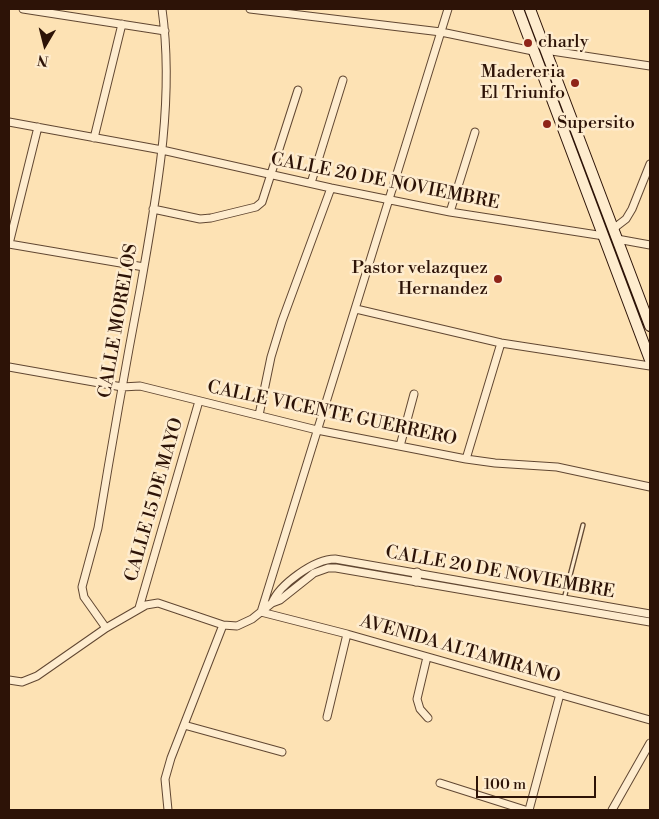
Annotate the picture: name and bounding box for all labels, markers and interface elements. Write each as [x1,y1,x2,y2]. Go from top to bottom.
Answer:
north arrow [20,20,70,70]
place label: charly [538,32,588,54]
marker: charly [522,37,534,49]
text: N [36,50,50,70]
place label: Madereria El Triunfo [480,62,565,104]
marker: Madereria El Triunfo [569,77,581,89]
place label: Supersito [557,113,635,135]
marker: Supersito [541,118,553,130]
street label: CALLE 20 DE NOVIEMBRE [269,149,501,215]
street label: CALLE MORELOS [95,242,143,400]
place label: Pastor velazquez Hernandez [352,258,488,300]
marker: Pastor velazquez Hernandez [492,273,504,285]
street label: CALLE VICENTE GUERRERO [205,377,459,451]
street label: CALLE 15 DE MAYO [121,416,189,584]
street label: CALLE 20 DE NOVIEMBRE [384,542,616,604]
street label: AVENIDA ALTAMIRANO [357,611,563,689]
scale bar [479,766,599,798]
text: 100 m [484,775,526,794]

